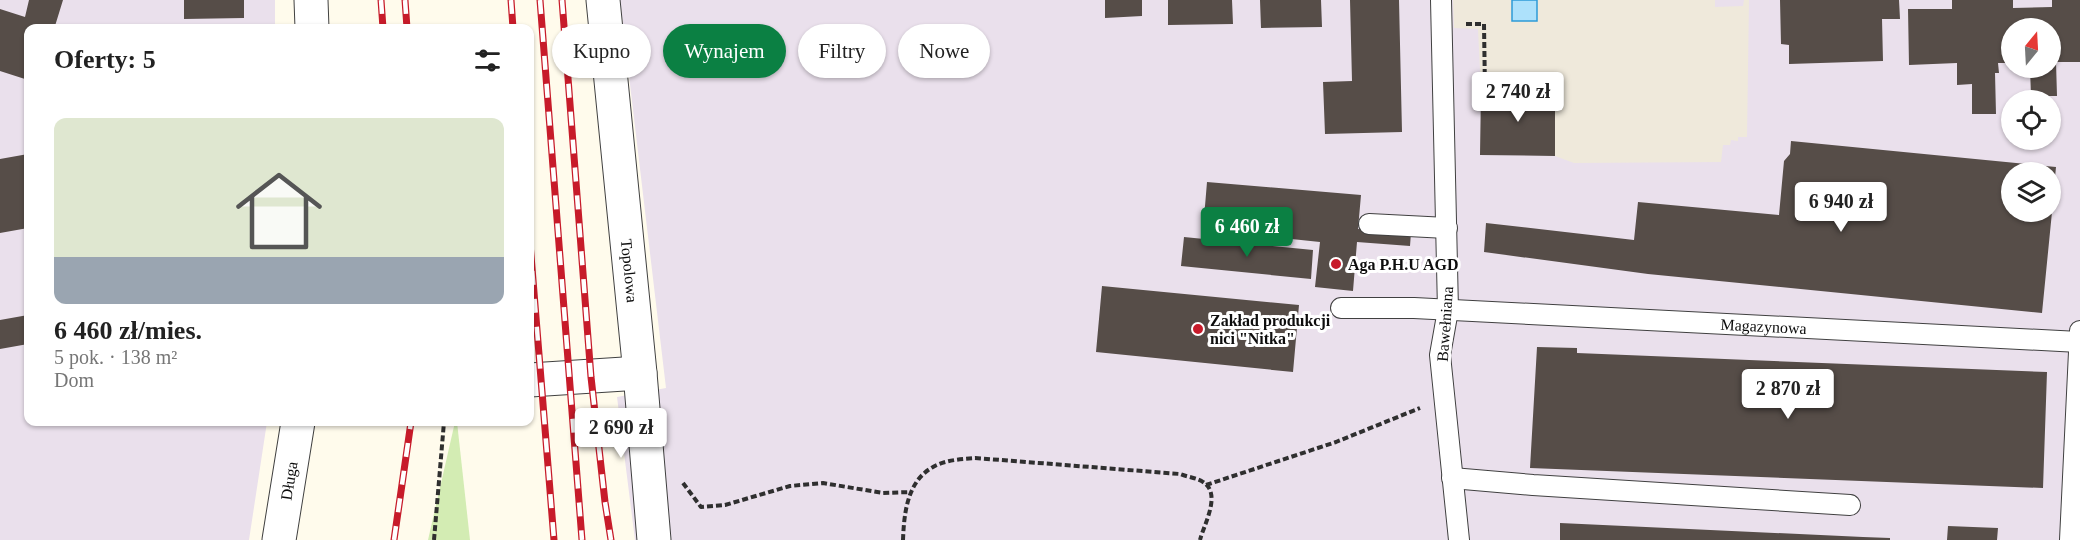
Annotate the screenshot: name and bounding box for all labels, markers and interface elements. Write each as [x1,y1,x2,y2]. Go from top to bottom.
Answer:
north arrow [2001,18,2061,78]
map controls [2001,18,2061,222]
chip: Kupno [552,24,651,78]
chip: Wynajem [663,24,786,78]
chip: Filtry [798,24,886,78]
chip: Nowe [898,24,990,78]
icon: filters [471,44,504,77]
text: Oferty: 5 [54,45,156,74]
pin: 2 740 zł [1456,72,1580,123]
text: 2 740 zł [1486,80,1550,102]
button: locate [2001,90,2061,150]
icon: home [225,157,333,265]
button: layers [2001,162,2061,222]
pin: 6 940 zł [1779,182,1903,233]
text: 6 940 zł [1809,190,1873,212]
pin: 6 460 zł [1185,207,1309,258]
text: 6 460 zł [1215,215,1279,237]
street label: Topolowa [618,238,641,303]
place label: Aga P.H.U AGD [1348,256,1459,274]
marker: Aga P.H.U AGD [1329,257,1343,271]
street label: Bawełniana [1434,286,1456,362]
place label: Zakład produkcji nici "Nitka" [1210,312,1331,347]
street label: Magazynowa [1720,315,1807,337]
text: 6 460 zł/mies. [54,316,202,345]
marker: Zakład produkcji nici "Nitka" [1191,322,1205,336]
text: 5 pok. · 138 m² [54,346,177,368]
text: Dom [54,369,94,391]
pin: 2 870 zł [1726,369,1850,420]
text: 2 870 zł [1756,377,1820,399]
pin: 2 690 zł [559,408,683,459]
text: 2 690 zł [589,416,653,438]
street label: Długa [277,460,300,501]

